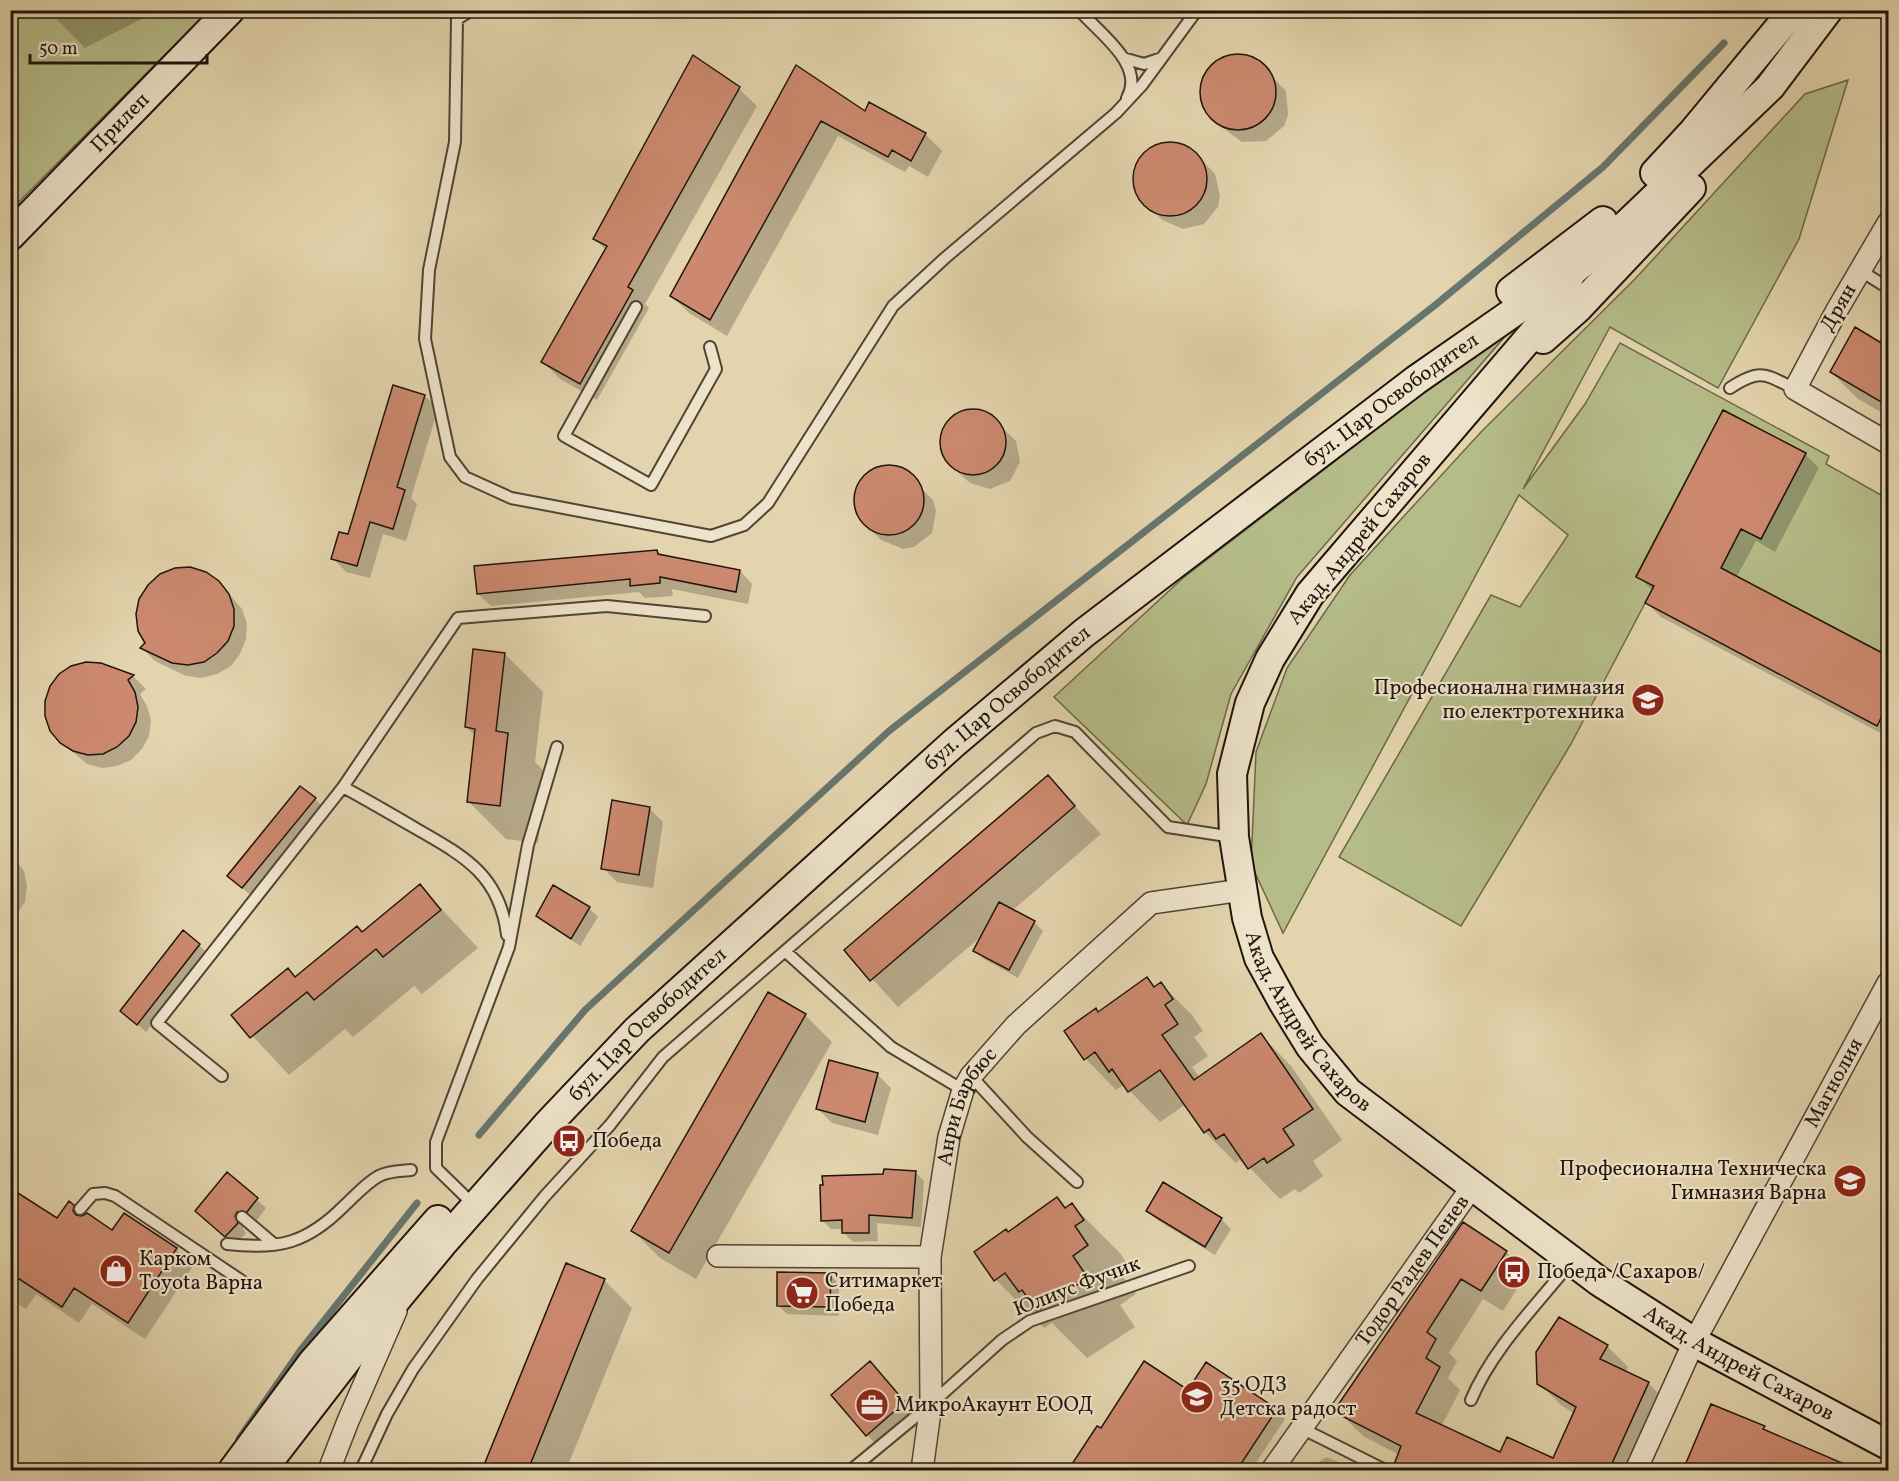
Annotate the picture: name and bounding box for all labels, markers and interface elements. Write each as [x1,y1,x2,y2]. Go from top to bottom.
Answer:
scale bar [30,27,207,65]
text: 50 m [39,37,78,62]
street label: Прилеп [84,86,156,159]
street label: Дрян [1814,279,1864,337]
street label: бул. Цар Освободител [1298,326,1484,475]
street label: Акад. Андрей Сахаров [1281,447,1439,631]
street label: бул. Цар Освободител [918,619,1097,777]
place label: Професионална гимназия по електротехника [1374,674,1625,727]
school or university icon: Професионална гимназия по електротехника [1630,682,1666,718]
street label: Акад. Андрей Сахаров [1237,928,1377,1119]
street label: бул. Цар Освободител [562,941,733,1108]
street label: Магнолия [1798,1033,1870,1133]
street label: Анри Барбюс [930,1041,1004,1168]
bus stop icon: Победа [551,1123,587,1159]
place label: Победа [592,1127,662,1156]
place label: Професионална Техническа Гимназия Варна [1559,1155,1827,1208]
school or university icon: Професионална Техническа Гимназия Варна [1832,1163,1868,1199]
street label: Тодор Радев Пенев [1349,1189,1477,1352]
place label: Карком Toyota Варна [139,1245,263,1298]
street label: Юлиус Фучик [1009,1249,1145,1325]
shop icon: Карком Toyota Варна [98,1253,134,1289]
bus stop icon: Победа /Сахаров/ [1496,1254,1532,1290]
place label: Победа /Сахаров/ [1537,1258,1706,1287]
place label: Ситимаркет Победа [825,1267,943,1320]
supermarket icon: Ситимаркет Победа [784,1275,820,1311]
street label: Акад. Андрей Сахаров [1637,1299,1839,1428]
place label: 35 ОДЗ Детска радост [1220,1371,1357,1424]
school or university icon: 35 ОДЗ Детска радост [1179,1379,1215,1415]
office icon: МикроАкаунт ЕООД [854,1387,890,1423]
place label: МикроАкаунт ЕООД [895,1391,1093,1420]

